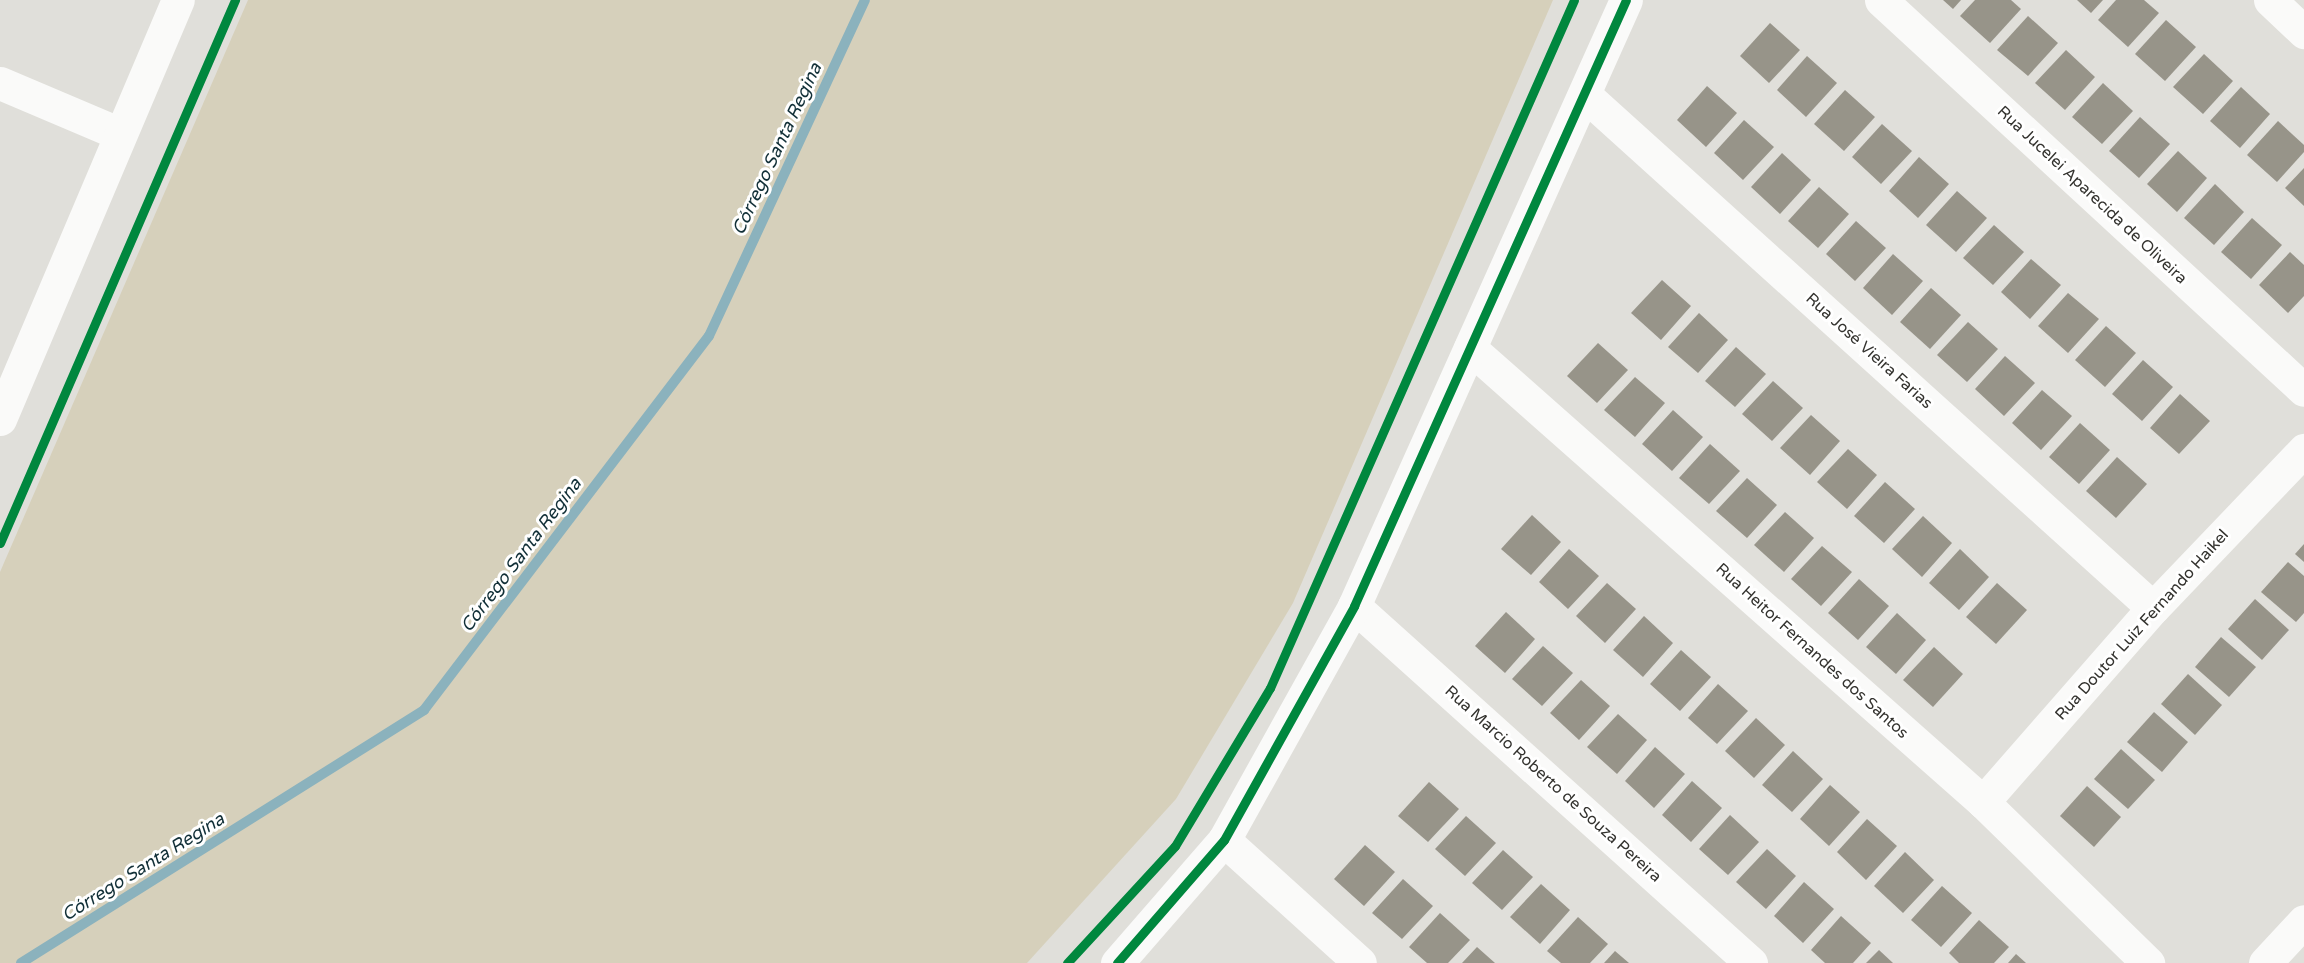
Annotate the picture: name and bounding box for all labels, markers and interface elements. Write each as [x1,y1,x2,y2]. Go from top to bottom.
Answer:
water label: Córrego Santa Regina [728,60,826,238]
street label: Rua Jucelei Aparecida de Oliveira [1993,102,2191,288]
street label: Rua José Vieira Farias [1802,289,1936,413]
water label: Córrego Santa Regina [456,474,586,636]
street label: Rua Doutor Luiz Fernando Haikel [2051,526,2233,724]
street label: Rua Heitor Fernandes dos Santos [1712,559,1912,743]
street label: Rua Marcio Roberto de Souza Pereira [1441,682,1665,886]
water label: Córrego Santa Regina [58,808,228,926]

